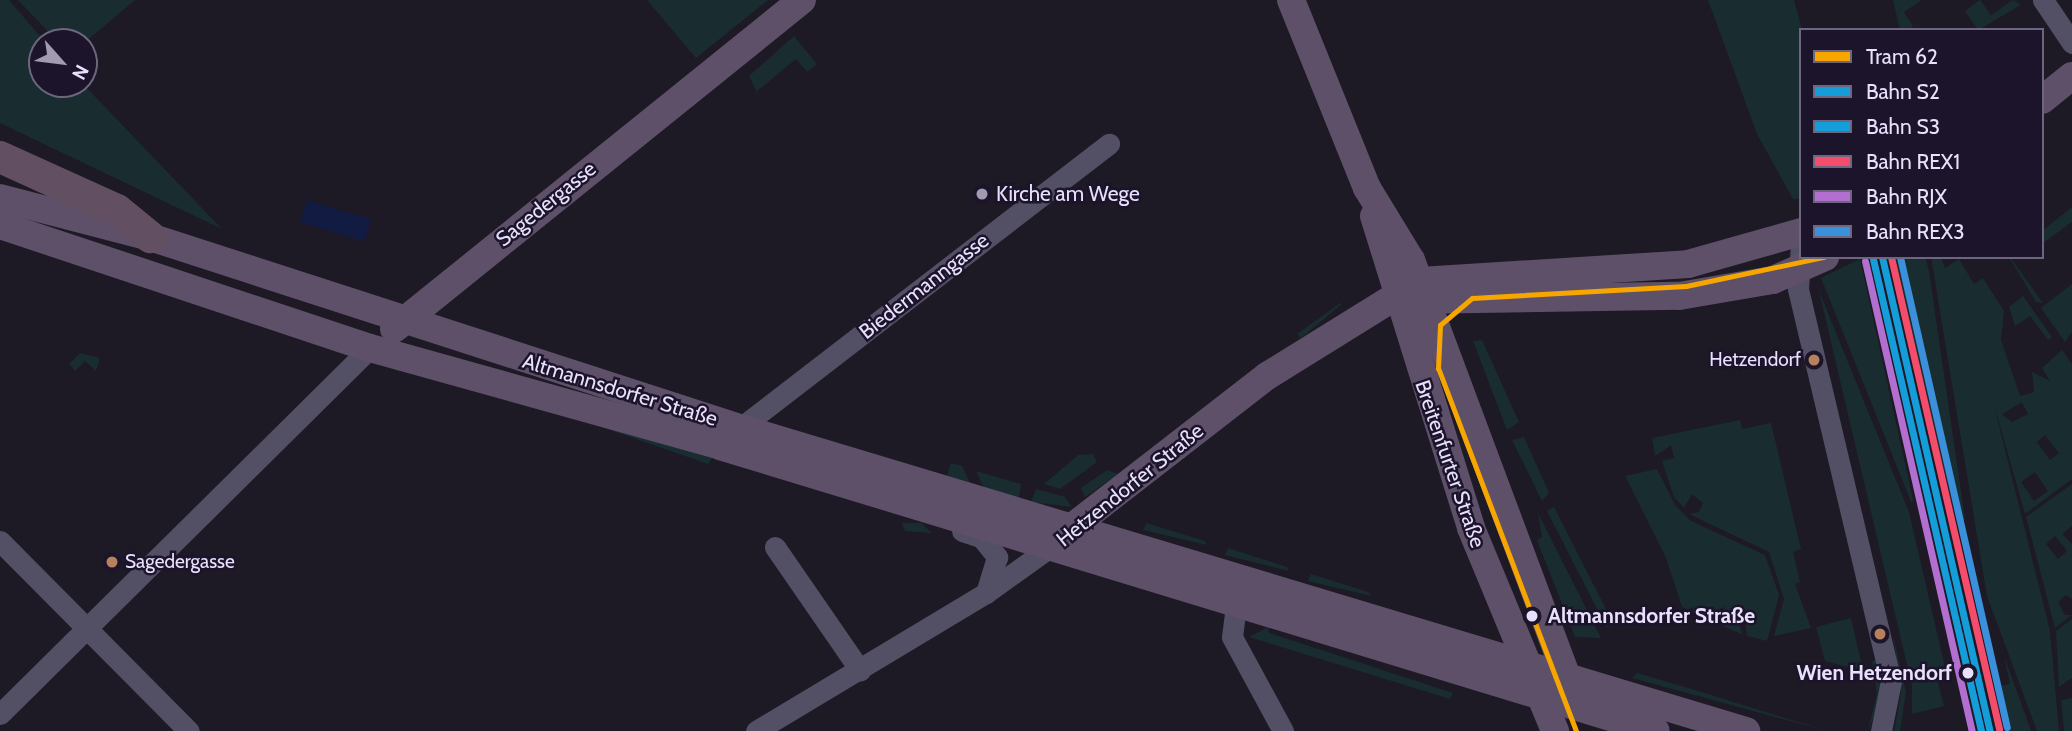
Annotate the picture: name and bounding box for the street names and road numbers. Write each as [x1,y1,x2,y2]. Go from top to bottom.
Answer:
street label: Sagedergasse [491,156,601,252]
street label: Biedermanngasse [854,228,994,344]
street label: Altmannsdorfer Straße [520,348,720,432]
street label: Breitenfurter Straße [1410,377,1490,551]
street label: Hetzendorfer Straße [1052,418,1208,552]

